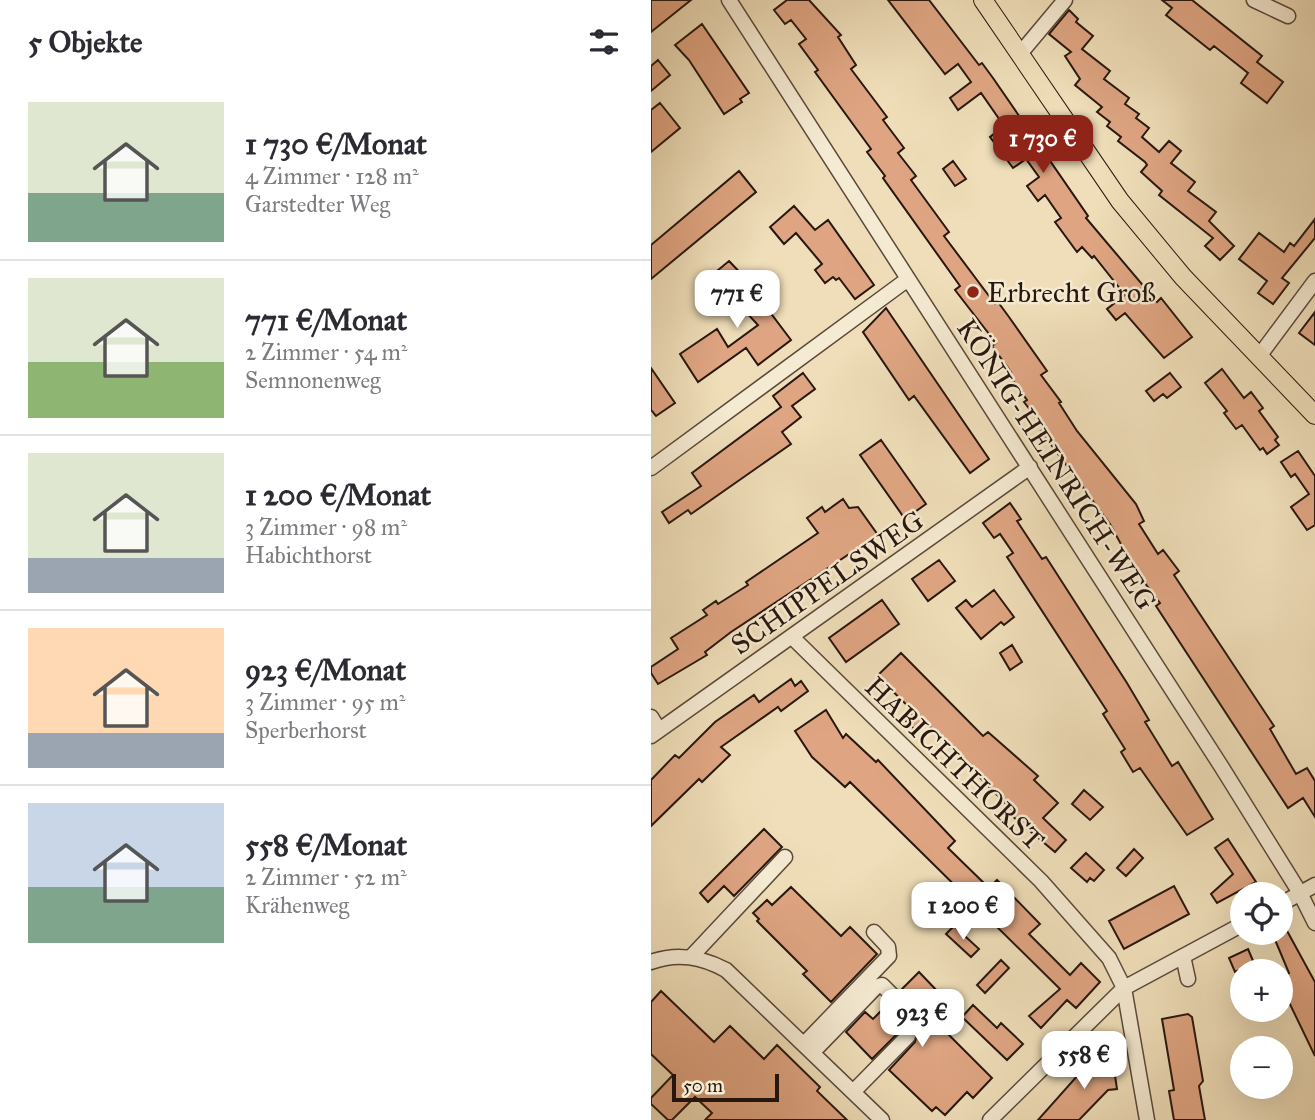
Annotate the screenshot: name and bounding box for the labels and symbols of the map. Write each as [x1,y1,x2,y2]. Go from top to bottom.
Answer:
pin: 1 730 € [978,116,1108,175]
pin: 771 € [688,270,786,330]
place label: Erbrecht Groß [987,275,1156,310]
marker: Erbrecht Groß [965,284,981,300]
street label: KÖNIG-HEINRICH-WEG [949,312,1164,617]
street label: SCHIPPELSWEG [724,503,930,662]
street label: HABICHTHORST [858,669,1052,858]
pin: 1 200 € [898,883,1028,942]
pin: 923 € [873,990,971,1049]
pin: 558 € [1035,1032,1133,1091]
scale bar [672,1071,779,1103]

